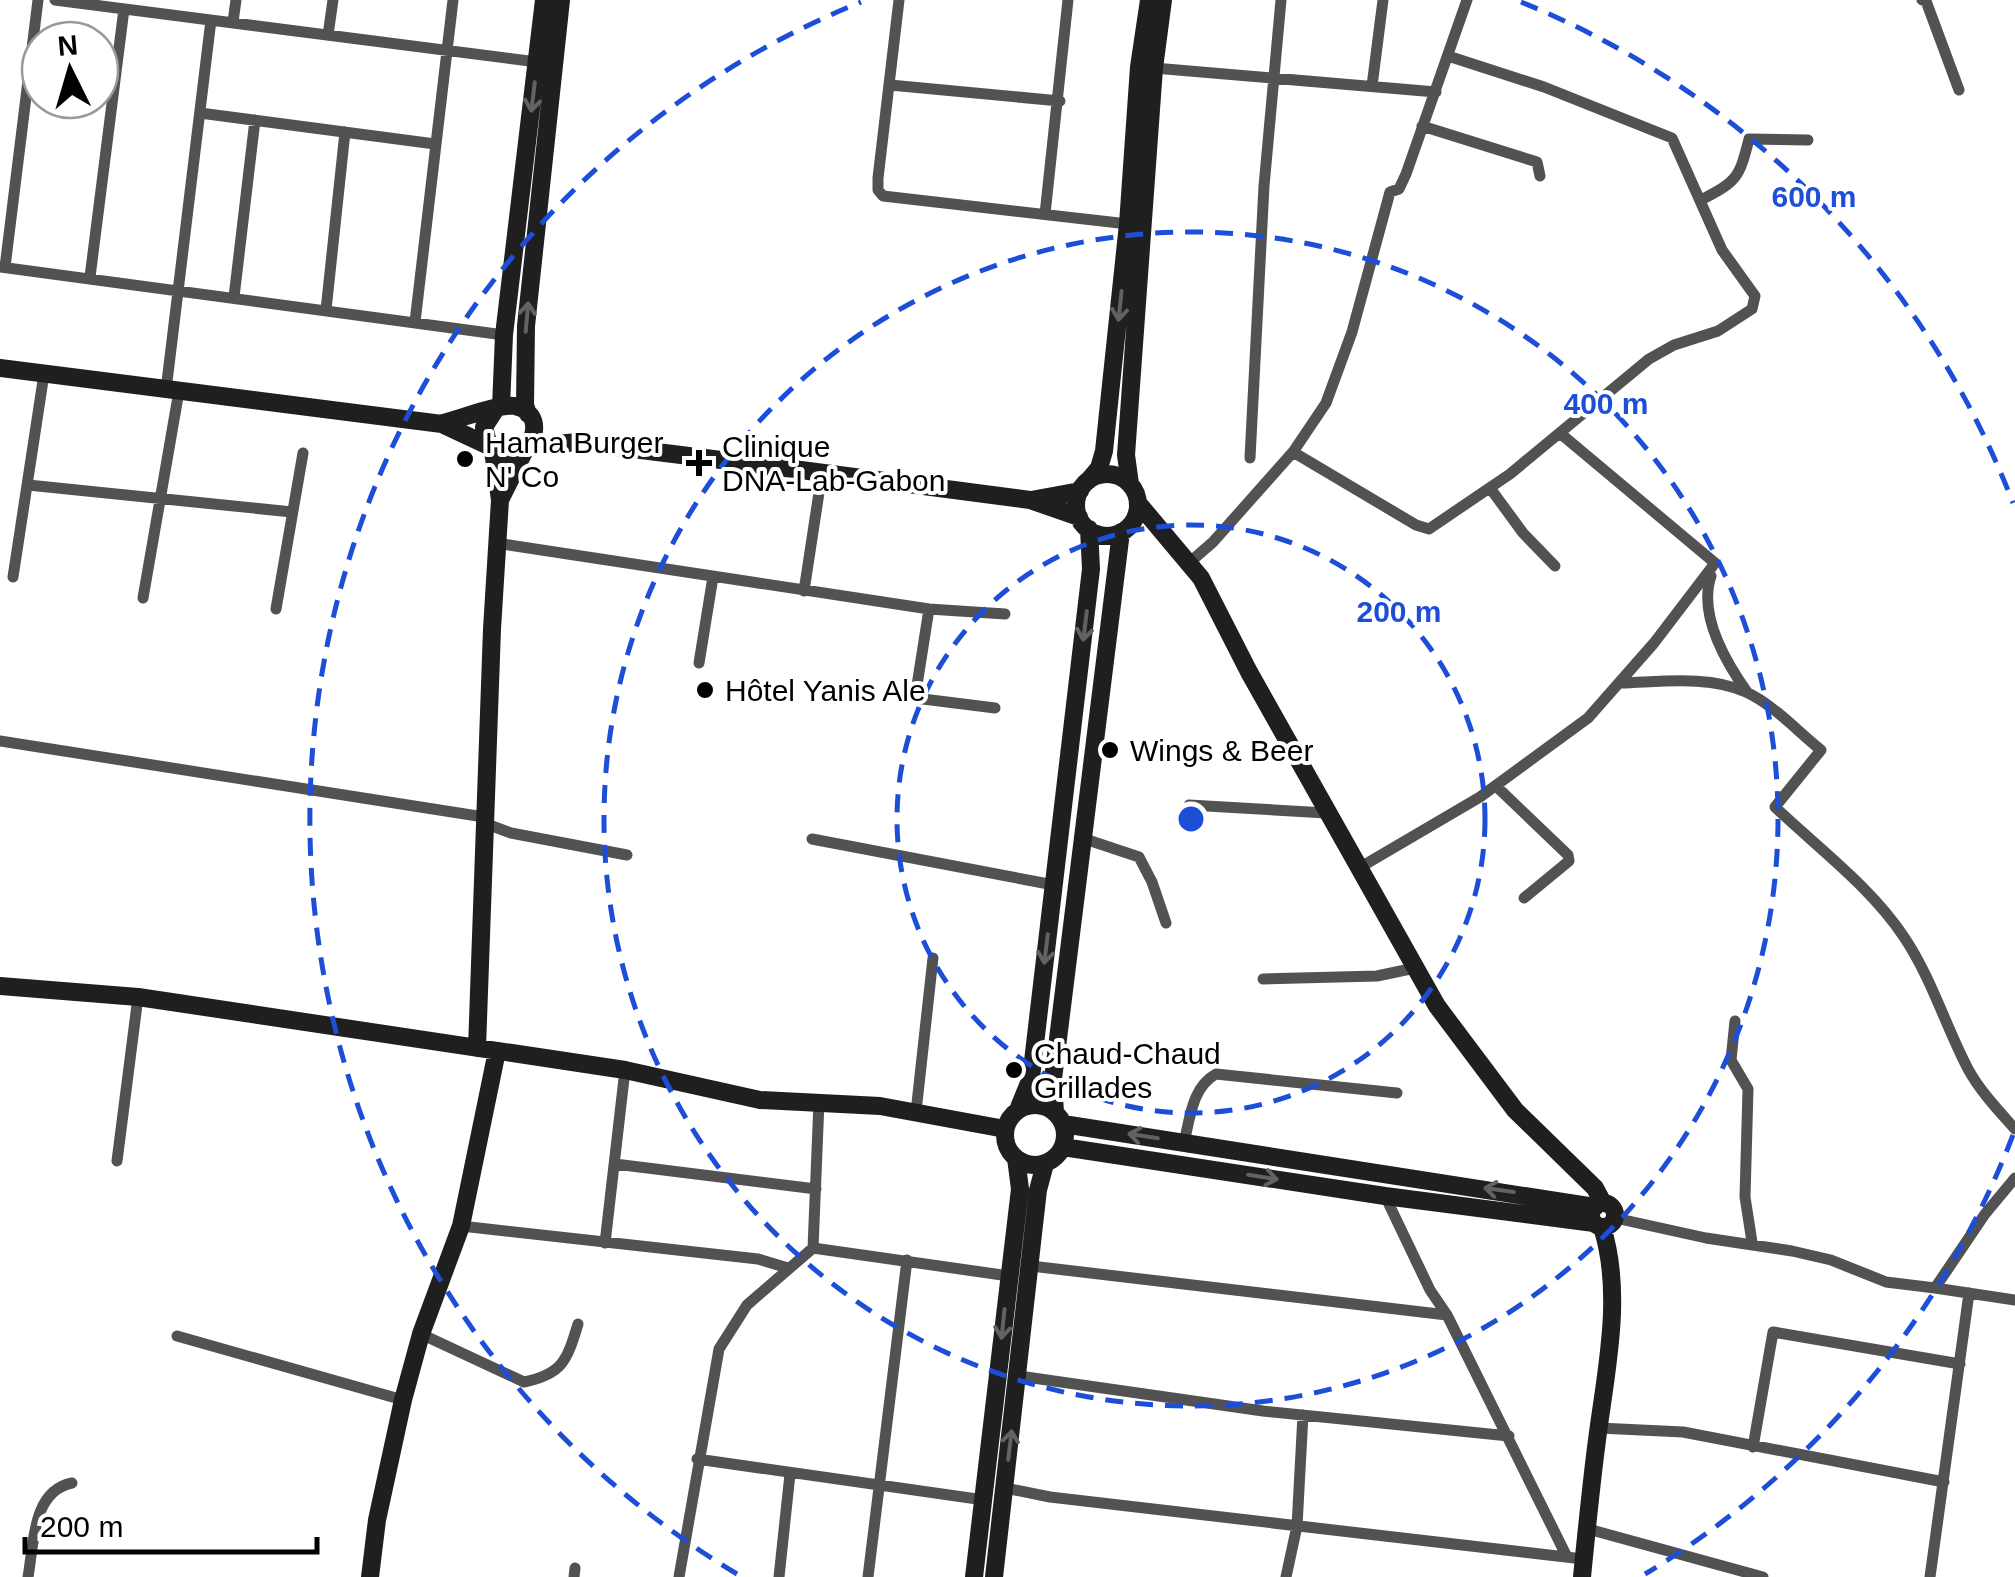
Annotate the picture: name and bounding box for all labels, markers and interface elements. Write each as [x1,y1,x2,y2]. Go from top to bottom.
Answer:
north arrow [20,20,120,120]
text: N [56,29,79,62]
one-way arrow [523,80,542,112]
text: 600 m [1771,180,1857,213]
one-way arrow [1110,289,1129,322]
one-way arrow [518,302,537,334]
text: 400 m [1563,387,1649,420]
place label: Hama Burger N' Co [485,426,663,493]
place label: Clinique DNA-Lab-Gabon [722,430,945,497]
marker: Hama Burger N' Co [454,448,476,470]
marker: Clinique DNA-Lab-Gabon [686,450,712,476]
text: 200 m [1356,595,1442,628]
one-way arrow [1075,610,1094,642]
place label: Hôtel Yanis Ale [725,674,926,707]
marker: Hôtel Yanis Ale [694,679,716,701]
place label: Wings & Beer [1130,734,1313,767]
marker: Wings & Beer [1099,739,1121,761]
centre of rings [1173,801,1209,837]
one-way arrow [1036,932,1055,965]
place label: Chaud-Chaud Grillades [1034,1037,1221,1104]
marker: Chaud-Chaud Grillades [1003,1059,1025,1081]
one-way arrow [1127,1127,1159,1145]
one-way arrow [1246,1169,1279,1187]
one-way arrow [1483,1181,1515,1199]
one-way arrow [993,1308,1012,1340]
one-way arrow [1002,1430,1020,1462]
scale bar [25,1492,318,1554]
text: 200 m [40,1510,123,1543]

